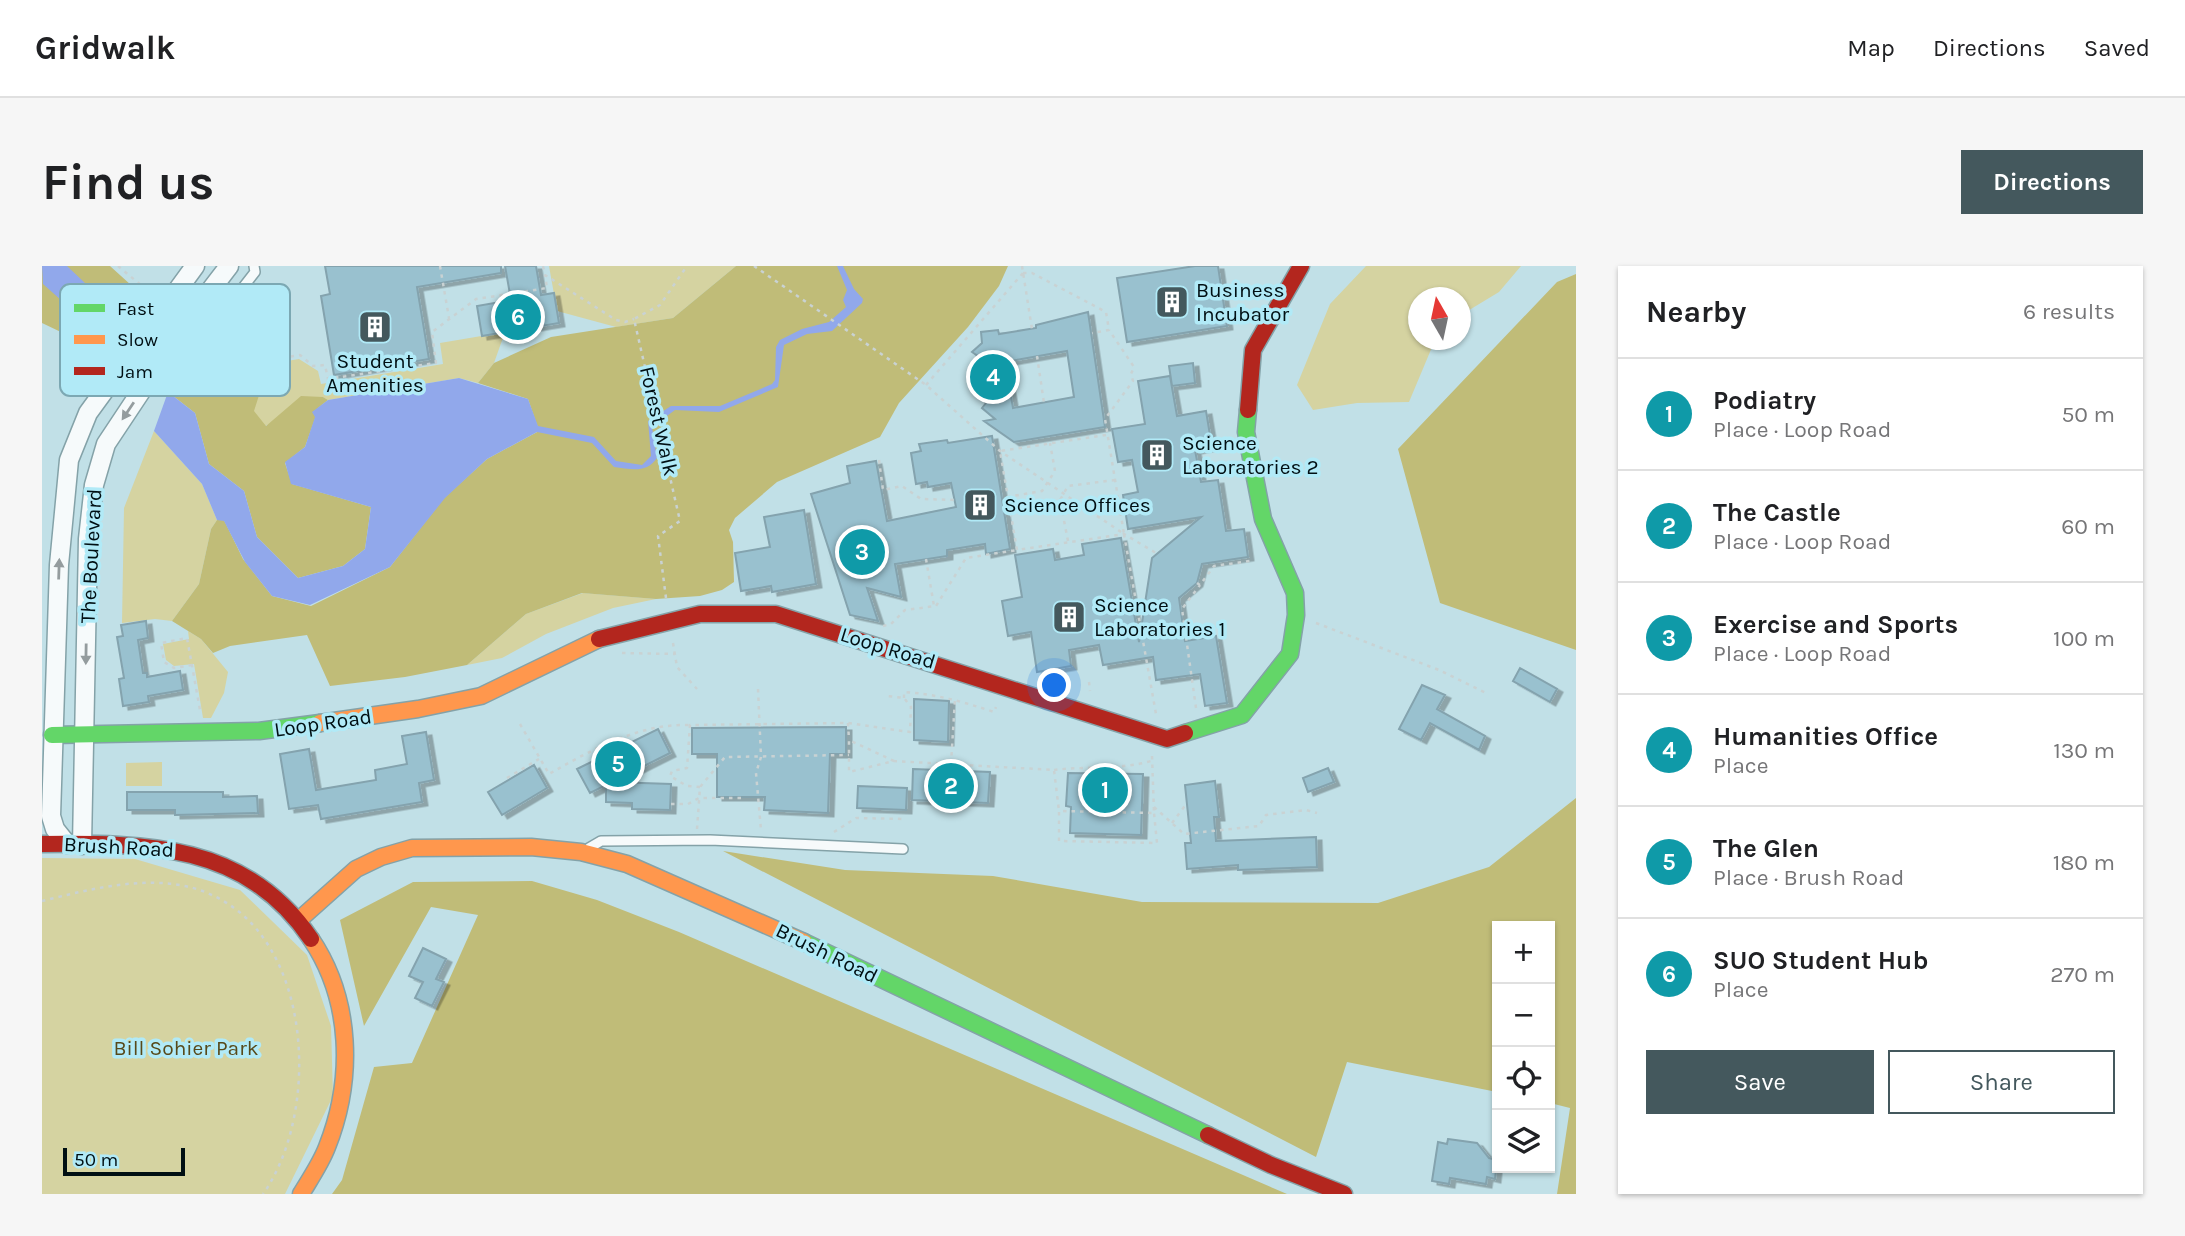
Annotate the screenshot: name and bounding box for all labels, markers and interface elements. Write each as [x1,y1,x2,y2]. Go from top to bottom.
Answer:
text: Gridwalk [35,29,175,67]
text: Map [1847,34,1895,62]
text: Directions [1933,34,2046,62]
text: Saved [2084,34,2150,62]
button: Directions [1961,150,2143,214]
text: Find us [42,154,214,211]
place label: Business Incubator [1196,278,1289,326]
building icon: Business Incubator [1153,283,1191,321]
legend [60,284,290,396]
north arrow [1408,287,1471,350]
pin: 6 [495,291,541,343]
text: Nearby [1646,294,1746,330]
text: Fast [117,298,154,320]
text: 6 results [2023,298,2115,325]
building icon: Student Amenities [356,308,394,346]
text: Slow [117,329,158,351]
place label: Student Amenities [326,349,424,397]
pin: 4 [970,351,1016,403]
text: Jam [117,361,153,383]
street label: Forest Walk [635,364,683,478]
text: Podiatry [1713,385,1816,416]
one-way arrow [121,401,134,420]
text: 1 [1665,401,1673,428]
text: 50 m [2061,401,2115,428]
text: Place · Loop Road [1713,416,1891,443]
place label: Science Laboratories 2 [1182,431,1319,479]
building icon: Science Laboratories 2 [1138,436,1176,474]
building icon: Science Offices [961,486,999,524]
street label: The Boulevard [75,488,107,624]
place label: Science Offices [1004,493,1151,517]
text: The Castle [1713,497,1841,528]
text: 2 [1662,513,1676,540]
text: 60 m [2061,513,2115,540]
pin: 3 [839,526,885,578]
text: Place · Loop Road [1713,528,1891,555]
one-way arrow [53,557,64,579]
place label: Science Laboratories 1 [1094,593,1225,641]
building icon: Science Laboratories 1 [1050,598,1088,636]
text: Exercise and Sports [1713,609,1958,640]
street label: Loop Road [837,622,939,674]
text: 3 [1662,625,1676,652]
text: 100 m [2053,625,2115,652]
text: Place · Loop Road [1713,640,1891,667]
one-way arrow [80,643,92,665]
your location [1037,668,1071,702]
street label: Loop Road [273,704,373,742]
text: Humanities Office [1713,721,1938,752]
text: 4 [1662,737,1676,764]
text: 130 m [2053,737,2115,764]
pin: 5 [595,738,641,790]
text: Place [1713,752,1769,779]
pin: 2 [928,760,974,812]
pin: 1 [1082,764,1128,816]
street label: Brush Road [63,832,175,862]
text: The Glen [1713,833,1819,864]
text: 5 [1662,849,1676,876]
text: 180 m [2053,849,2115,876]
text: Place · Brush Road [1713,864,1904,891]
street label: Brush Road [772,918,882,988]
map controls [1492,921,1555,1173]
button: + [1492,921,1555,984]
text: SUO Student Hub [1713,945,1928,976]
text: 6 [1662,961,1676,988]
text: 270 m [2050,961,2115,988]
text: Place [1713,976,1769,1003]
button: − [1492,984,1555,1047]
park label: Bill Sohier Park [113,1036,259,1060]
button: locate [1492,1047,1555,1110]
button: Save [1646,1050,1874,1114]
button: Share [1888,1050,2115,1114]
button: layers [1492,1110,1555,1173]
scale bar [63,1145,186,1177]
text: 50 m [74,1149,118,1171]

